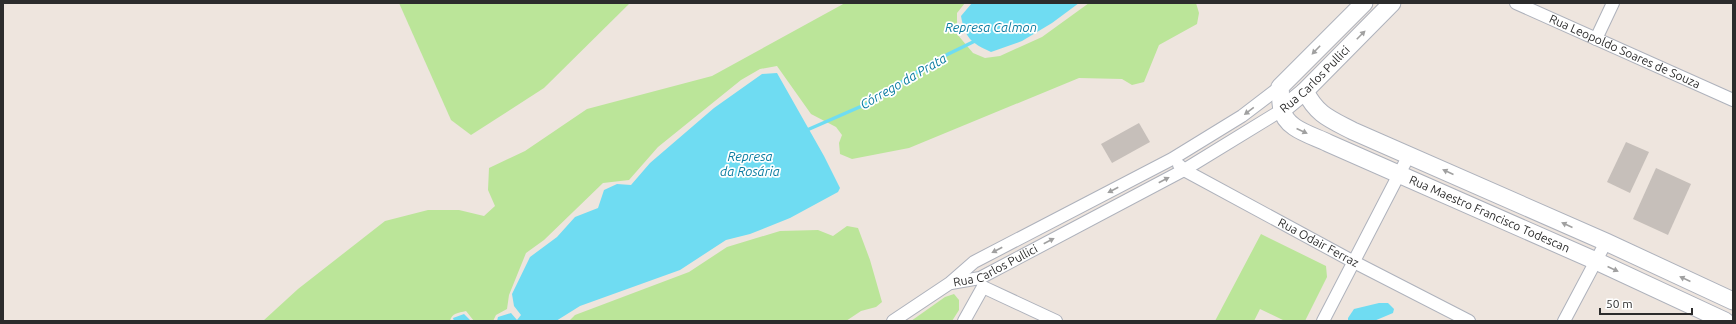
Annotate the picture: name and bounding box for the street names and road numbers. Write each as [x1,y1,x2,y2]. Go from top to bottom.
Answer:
street label: Rua Leopoldo Soares de Souza [1547,12,1702,90]
street label: Rua Carlos Pullici [1277,43,1352,115]
street label: Rua Maestro Francisco Todescan [1407,173,1572,255]
street label: Rua Odair Ferraz [1276,215,1362,270]
street label: Rua Carlos Pullici [952,242,1040,289]

